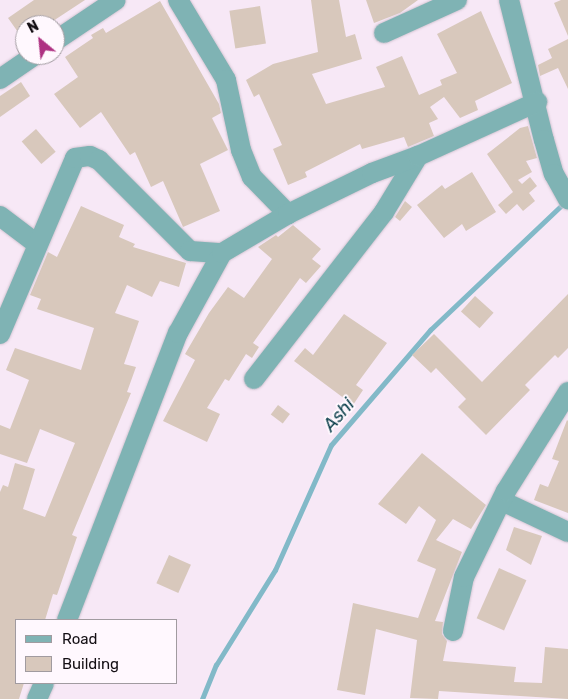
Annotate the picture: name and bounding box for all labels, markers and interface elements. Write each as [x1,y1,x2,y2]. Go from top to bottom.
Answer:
north arrow [15,15,65,65]
text: N [25,17,42,37]
water label: Ashi [319,394,359,436]
legend [15,619,178,684]
text: Road [62,630,98,648]
text: Building [62,655,119,673]

